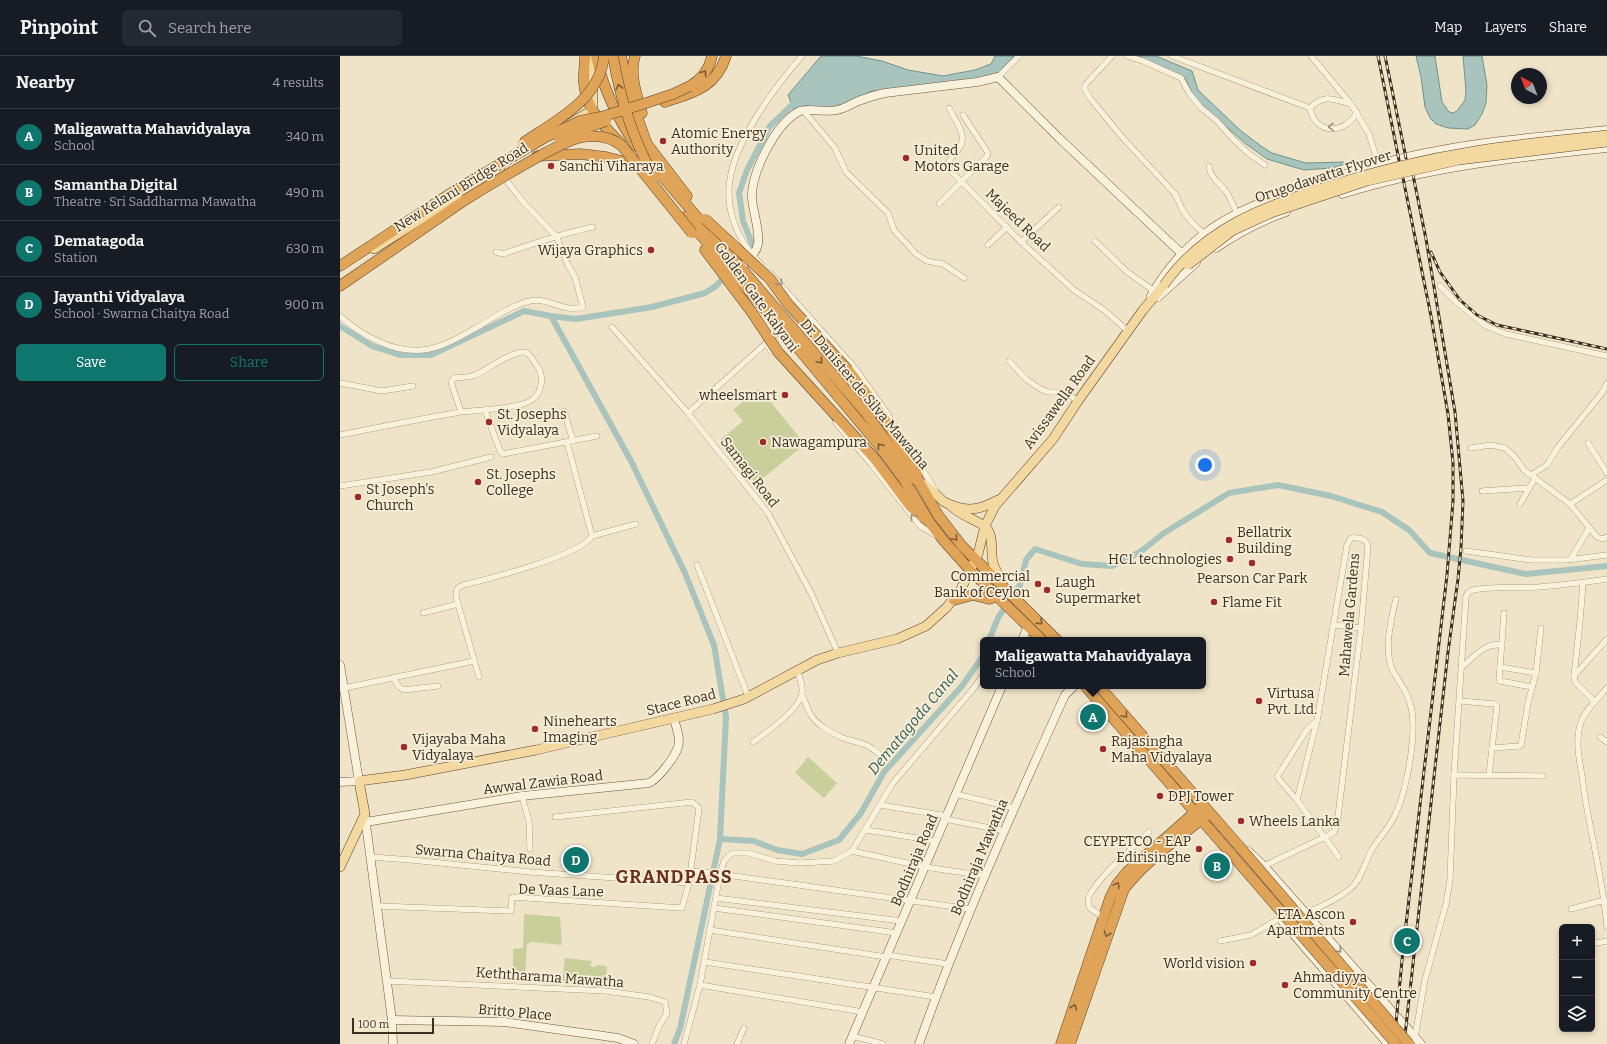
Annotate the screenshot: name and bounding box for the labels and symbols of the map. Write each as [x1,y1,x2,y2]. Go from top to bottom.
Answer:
north arrow [1511,68,1547,104]
one-way arrow [699,71,706,78]
one-way arrow [615,84,623,90]
one-way arrow [1328,123,1334,132]
place label: Atomic Energy Authority [671,125,768,158]
marker: Atomic Energy Authority [658,136,668,146]
street label: New Kelani Bridge Road [391,139,531,236]
place label: United Motors Garage [914,142,1009,175]
street label: Orugodawatta Flyover [1253,146,1394,207]
marker: United Motors Garage [901,153,911,163]
place label: Sanchi Viharaya [559,158,664,175]
marker: Sanchi Viharaya [546,161,556,171]
street label: Majeed Road [982,185,1053,255]
street label: Golden Gate Kalyani [711,239,802,356]
place label: Wijaya Graphics [538,242,643,259]
marker: Wijaya Graphics [646,245,656,255]
one-way arrow [775,278,782,285]
street label: Dr. Danister de Silva Mawatha [797,316,933,473]
street label: Avissawella Road [1020,352,1099,452]
one-way arrow [815,356,823,364]
place label: wheelsmart [698,387,777,404]
marker: wheelsmart [780,390,790,400]
place label: St. Josephs Vidyalaya [497,406,567,439]
marker: St. Josephs Vidyalaya [484,417,494,427]
street label: Samagi Road [717,434,782,511]
place label: Nawagampura [771,434,867,451]
marker: Nawagampura [758,437,768,447]
one-way arrow [878,444,885,451]
your location [1195,455,1215,475]
place label: St. Josephs College [486,466,556,499]
marker: St. Josephs College [473,477,483,487]
place label: St Joseph's Church [366,481,435,514]
marker: St Joseph's Church [353,492,363,502]
one-way arrow [910,515,917,522]
place label: Bellatrix Building [1237,524,1292,557]
one-way arrow [951,533,958,541]
marker: Bellatrix Building [1224,535,1234,545]
place label: HCL technologies [1108,551,1222,568]
street label: Mahawela Gardens [1336,553,1363,678]
marker: HCL technologies [1225,554,1235,564]
marker: Pearson Car Park [1247,558,1257,568]
place label: Commercial Bank of Ceylon [934,568,1030,601]
place label: Pearson Car Park [1197,570,1307,587]
place label: Laugh Supermarket [1055,574,1141,607]
marker: Commercial Bank of Ceylon [1033,579,1043,589]
marker: Laugh Supermarket [1042,585,1052,595]
place label: Flame Fit [1222,594,1282,611]
marker: Flame Fit [1209,597,1219,607]
one-way arrow [1035,618,1043,625]
water label: Dematagoda Canal [864,666,962,778]
place label: Virtusa Pvt. Ltd. [1267,685,1317,718]
street label: Stace Road [645,686,718,719]
marker: Virtusa Pvt. Ltd. [1254,696,1264,706]
pin: A [1080,702,1106,732]
one-way arrow [1120,711,1127,718]
place label: Ninehearts Imaging [543,713,617,746]
marker: Ninehearts Imaging [530,724,540,734]
place label: Vijayaba Maha Vidyalaya [412,731,506,764]
place label: Rajasingha Maha Vidyalaya [1111,733,1212,766]
marker: Vijayaba Maha Vidyalaya [399,742,409,752]
marker: Rajasingha Maha Vidyalaya [1098,744,1108,754]
street label: Awwal Zawia Road [482,767,604,798]
place label: DPJ Tower [1168,788,1234,805]
marker: DPJ Tower [1155,791,1165,801]
street label: Bodhiraja Mawatha [947,796,1012,918]
street label: Bodhiraja Road [887,811,942,909]
place label: Wheels Lanka [1249,813,1340,830]
marker: Wheels Lanka [1236,816,1246,826]
place label: CEYPETCO - EAP Edirisinghe [1084,833,1191,866]
street label: Swarna Chaitya Road [414,841,552,870]
marker: CEYPETCO - EAP Edirisinghe [1194,844,1204,854]
pin: D [563,845,589,875]
pin: B [1204,851,1230,881]
district label: GRANDPASS [615,866,733,888]
street label: De Vaas Lane [518,881,604,900]
one-way arrow [1112,882,1120,889]
place label: ETA Ascon Apartments [1267,906,1345,939]
marker: ETA Ascon Apartments [1348,917,1358,927]
pin: C [1394,926,1420,956]
one-way arrow [1104,931,1112,938]
one-way arrow [1334,945,1341,953]
place label: World vision [1163,955,1245,972]
marker: World vision [1248,958,1258,968]
street label: Keththarama Mawatha [475,964,625,991]
place label: Ahmadiyya Community Centre [1293,969,1417,1002]
marker: Ahmadiyya Community Centre [1280,980,1290,990]
street label: Britto Place [477,1001,553,1024]
one-way arrow [1069,1004,1077,1011]
scale bar [352,1016,434,1035]

